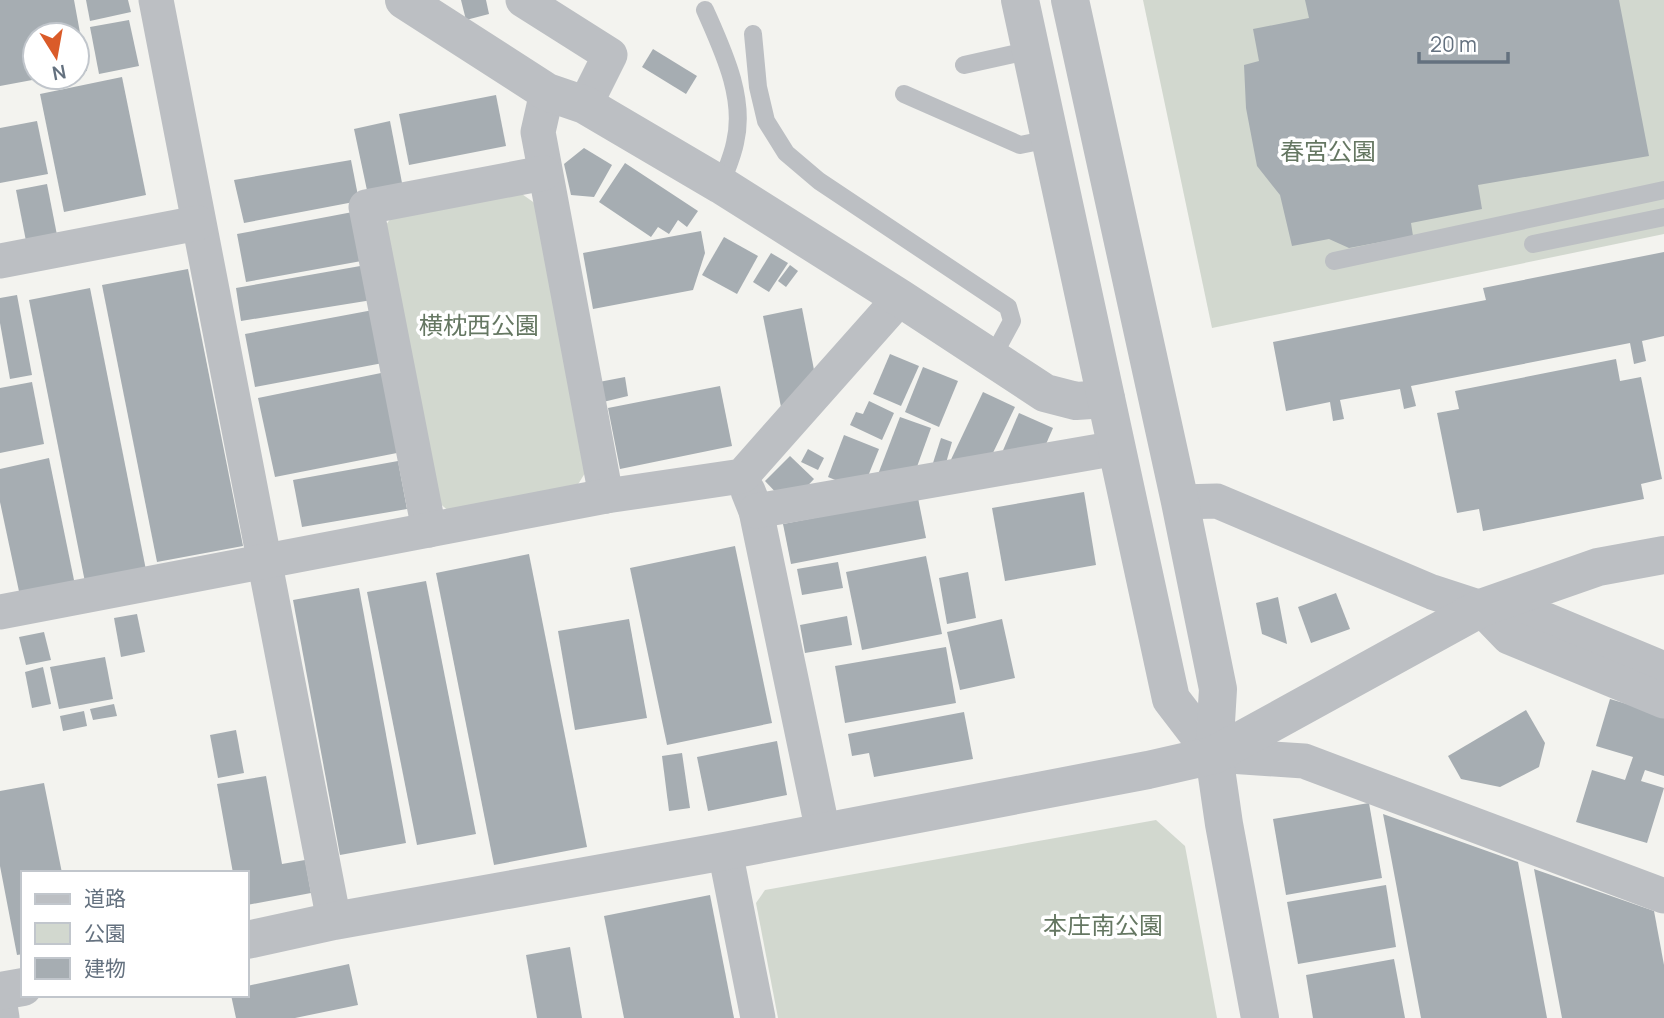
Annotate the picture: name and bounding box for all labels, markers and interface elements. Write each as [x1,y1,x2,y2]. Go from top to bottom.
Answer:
north arrow [21,21,91,91]
scale bar [1419,21,1508,65]
text: 20 m [1430,30,1477,58]
text: N [50,59,68,87]
park label: 春宮公園 [1280,134,1376,167]
park label: 横枕西公園 [419,308,539,341]
legend [21,871,248,997]
text: 道路 [84,884,126,912]
park label: 本庄南公園 [1043,908,1163,941]
text: 公園 [84,919,126,947]
text: 建物 [84,954,126,982]

